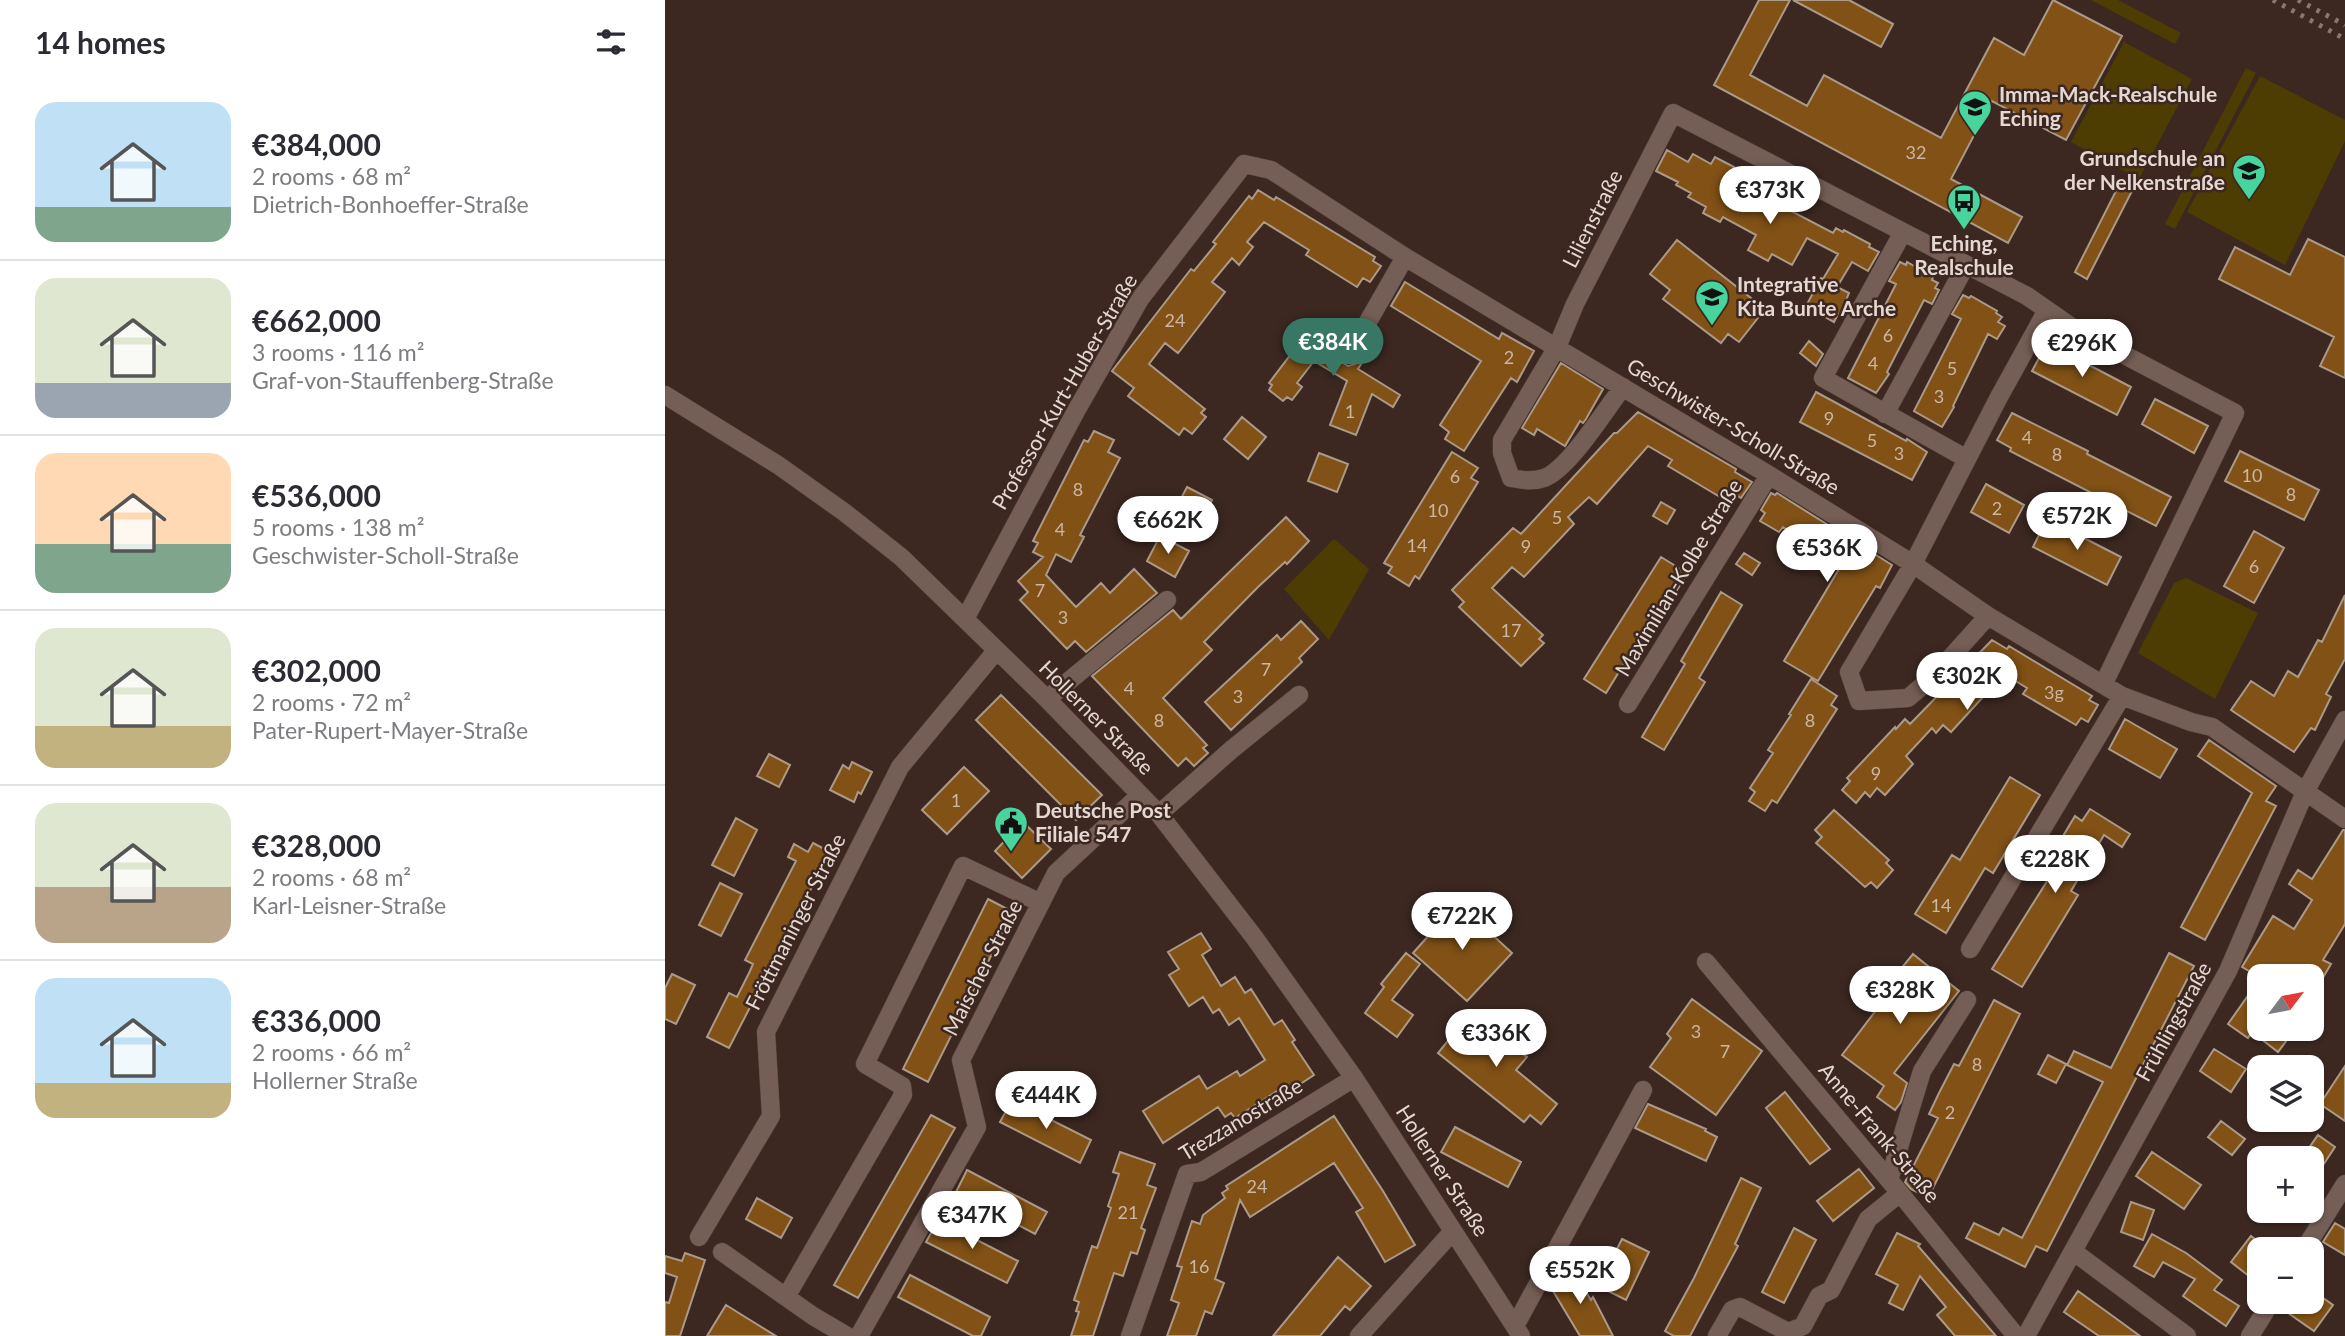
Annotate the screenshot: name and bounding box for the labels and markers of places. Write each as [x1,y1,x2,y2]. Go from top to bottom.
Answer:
place label: Imma-Mack-Realschule Eching [1999,81,2217,130]
school or university icon: Imma-Mack-Realschule Eching [1956,88,1994,137]
place label: Grundschule an der Nelkenstraße [2064,145,2225,194]
school or university icon: Grundschule an der Nelkenstraße [2230,152,2268,201]
pin: €373K [1721,166,1819,226]
bus stop icon: Eching, Realschule [1945,182,1983,231]
place label: Eching, Realschule [1914,230,2014,279]
place label: Integrative Kita Bunte Arche [1737,271,1896,320]
school or university icon: Integrative Kita Bunte Arche [1693,278,1731,327]
pin: €384K [1284,318,1382,378]
pin: €296K [2033,320,2131,379]
pin: €572K [2028,492,2126,552]
pin: €662K [1119,496,1217,556]
pin: €536K [1778,524,1876,584]
pin: €302K [1918,652,2016,712]
place label: Deutsche Post Filiale 547 [1035,797,1171,846]
public building icon: Deutsche Post Filiale 547 [992,804,1030,853]
pin: €228K [2006,836,2104,895]
pin: €722K [1413,892,1511,952]
pin: €328K [1851,967,1949,1026]
pin: €336K [1447,1010,1545,1069]
pin: €444K [997,1072,1095,1131]
pin: €347K [923,1192,1021,1251]
pin: €552K [1531,1246,1629,1306]

